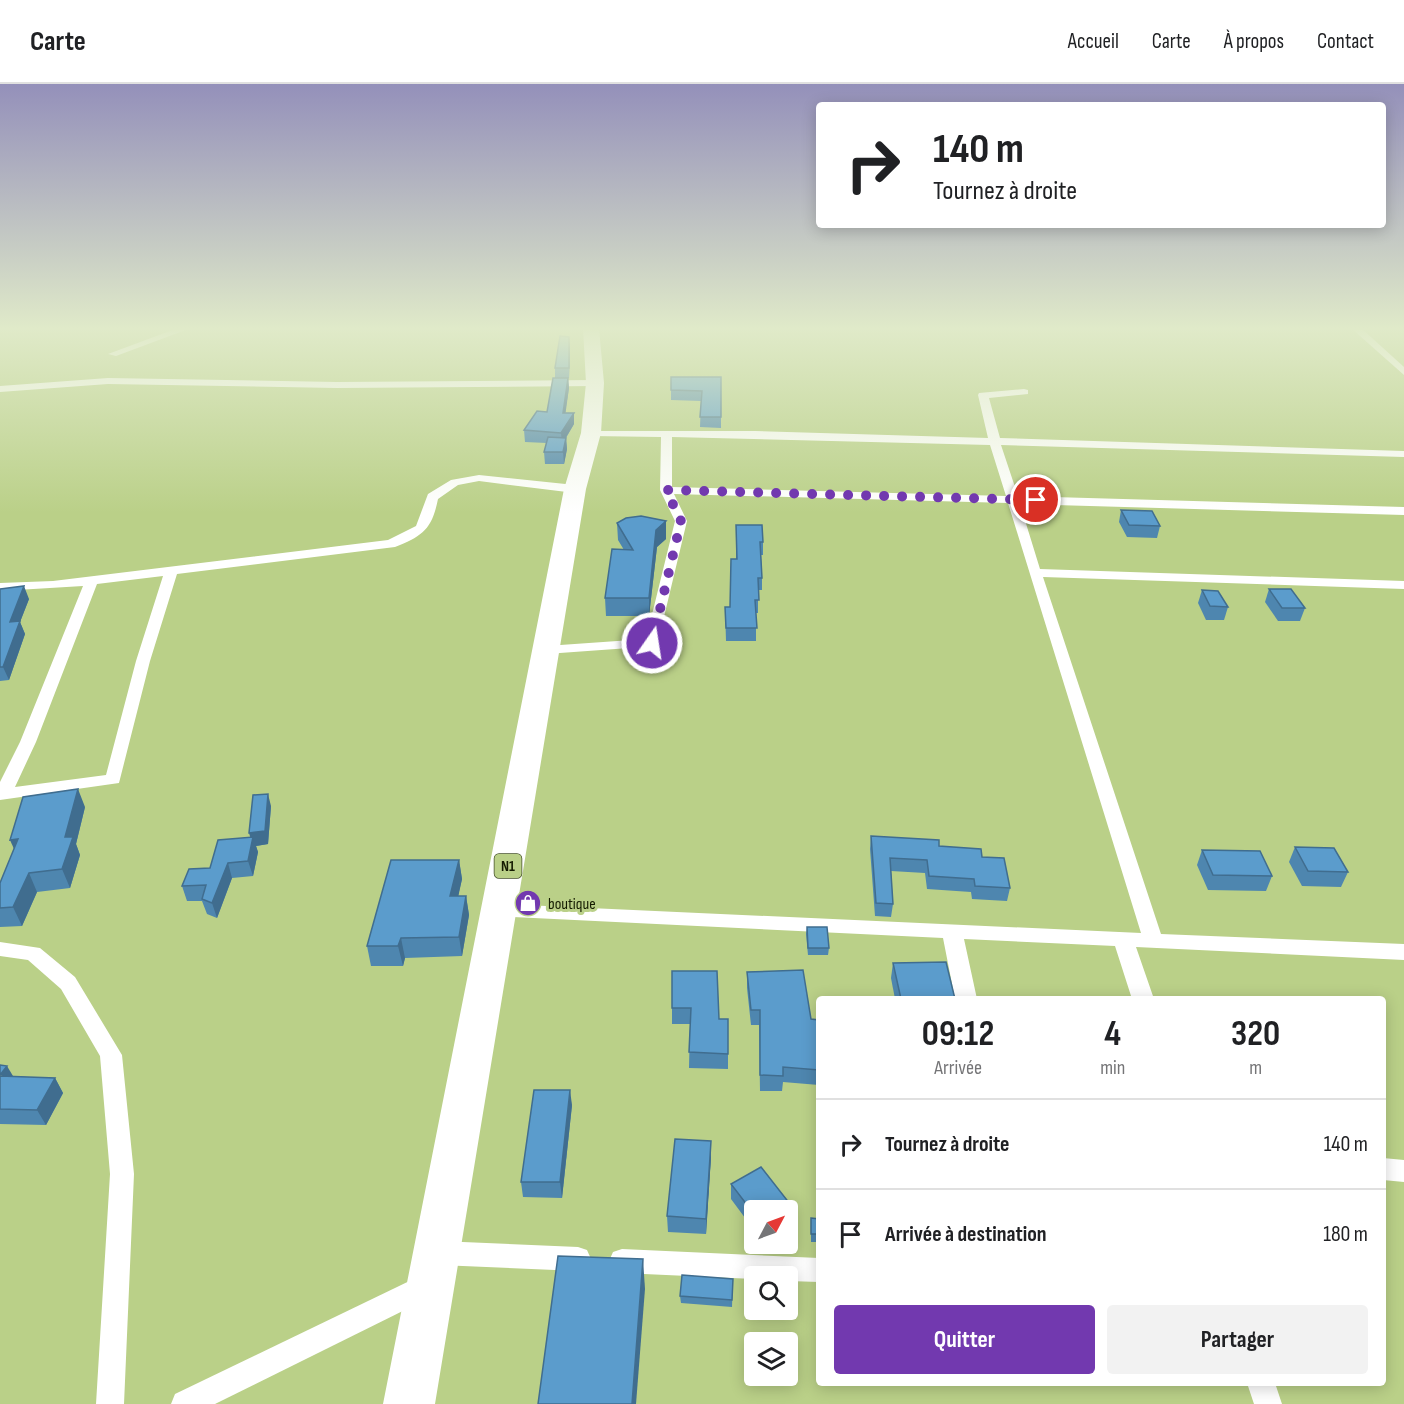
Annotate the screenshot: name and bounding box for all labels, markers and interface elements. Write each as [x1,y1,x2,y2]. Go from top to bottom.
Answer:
text: Carte [30,25,86,58]
text: Accueil [1068,29,1119,54]
text: Carte [1152,29,1191,54]
text: À propos [1224,29,1284,54]
text: Contact [1317,29,1374,54]
text: 140 m [933,124,1024,175]
icon: right [834,126,912,204]
text: Tournez à droite [933,175,1077,207]
pin [1010,474,1061,525]
icon: arrive [1019,483,1052,516]
position arrow [620,611,684,675]
road number: N1 [494,854,522,878]
shop icon: boutique [513,888,543,918]
place label: boutique [548,895,596,914]
text: 09:12 [922,1013,994,1056]
text: 4 [1104,1013,1121,1056]
text: 320 [1231,1013,1280,1056]
text: Arrivée [934,1056,982,1080]
text: min [1100,1056,1125,1080]
text: m [1249,1056,1262,1080]
icon: right [834,1128,867,1161]
text: Tournez à droite [885,1131,1010,1158]
text: 140 m [1324,1131,1368,1158]
north arrow [744,1200,798,1254]
map controls [744,1200,798,1386]
icon: arrive [834,1218,867,1251]
text: Arrivée à destination [885,1221,1047,1248]
text: 180 m [1323,1221,1368,1248]
button: search [744,1266,798,1320]
button: Quitter [834,1305,1095,1374]
button: Partager [1107,1305,1368,1374]
button: layers [744,1332,798,1386]

